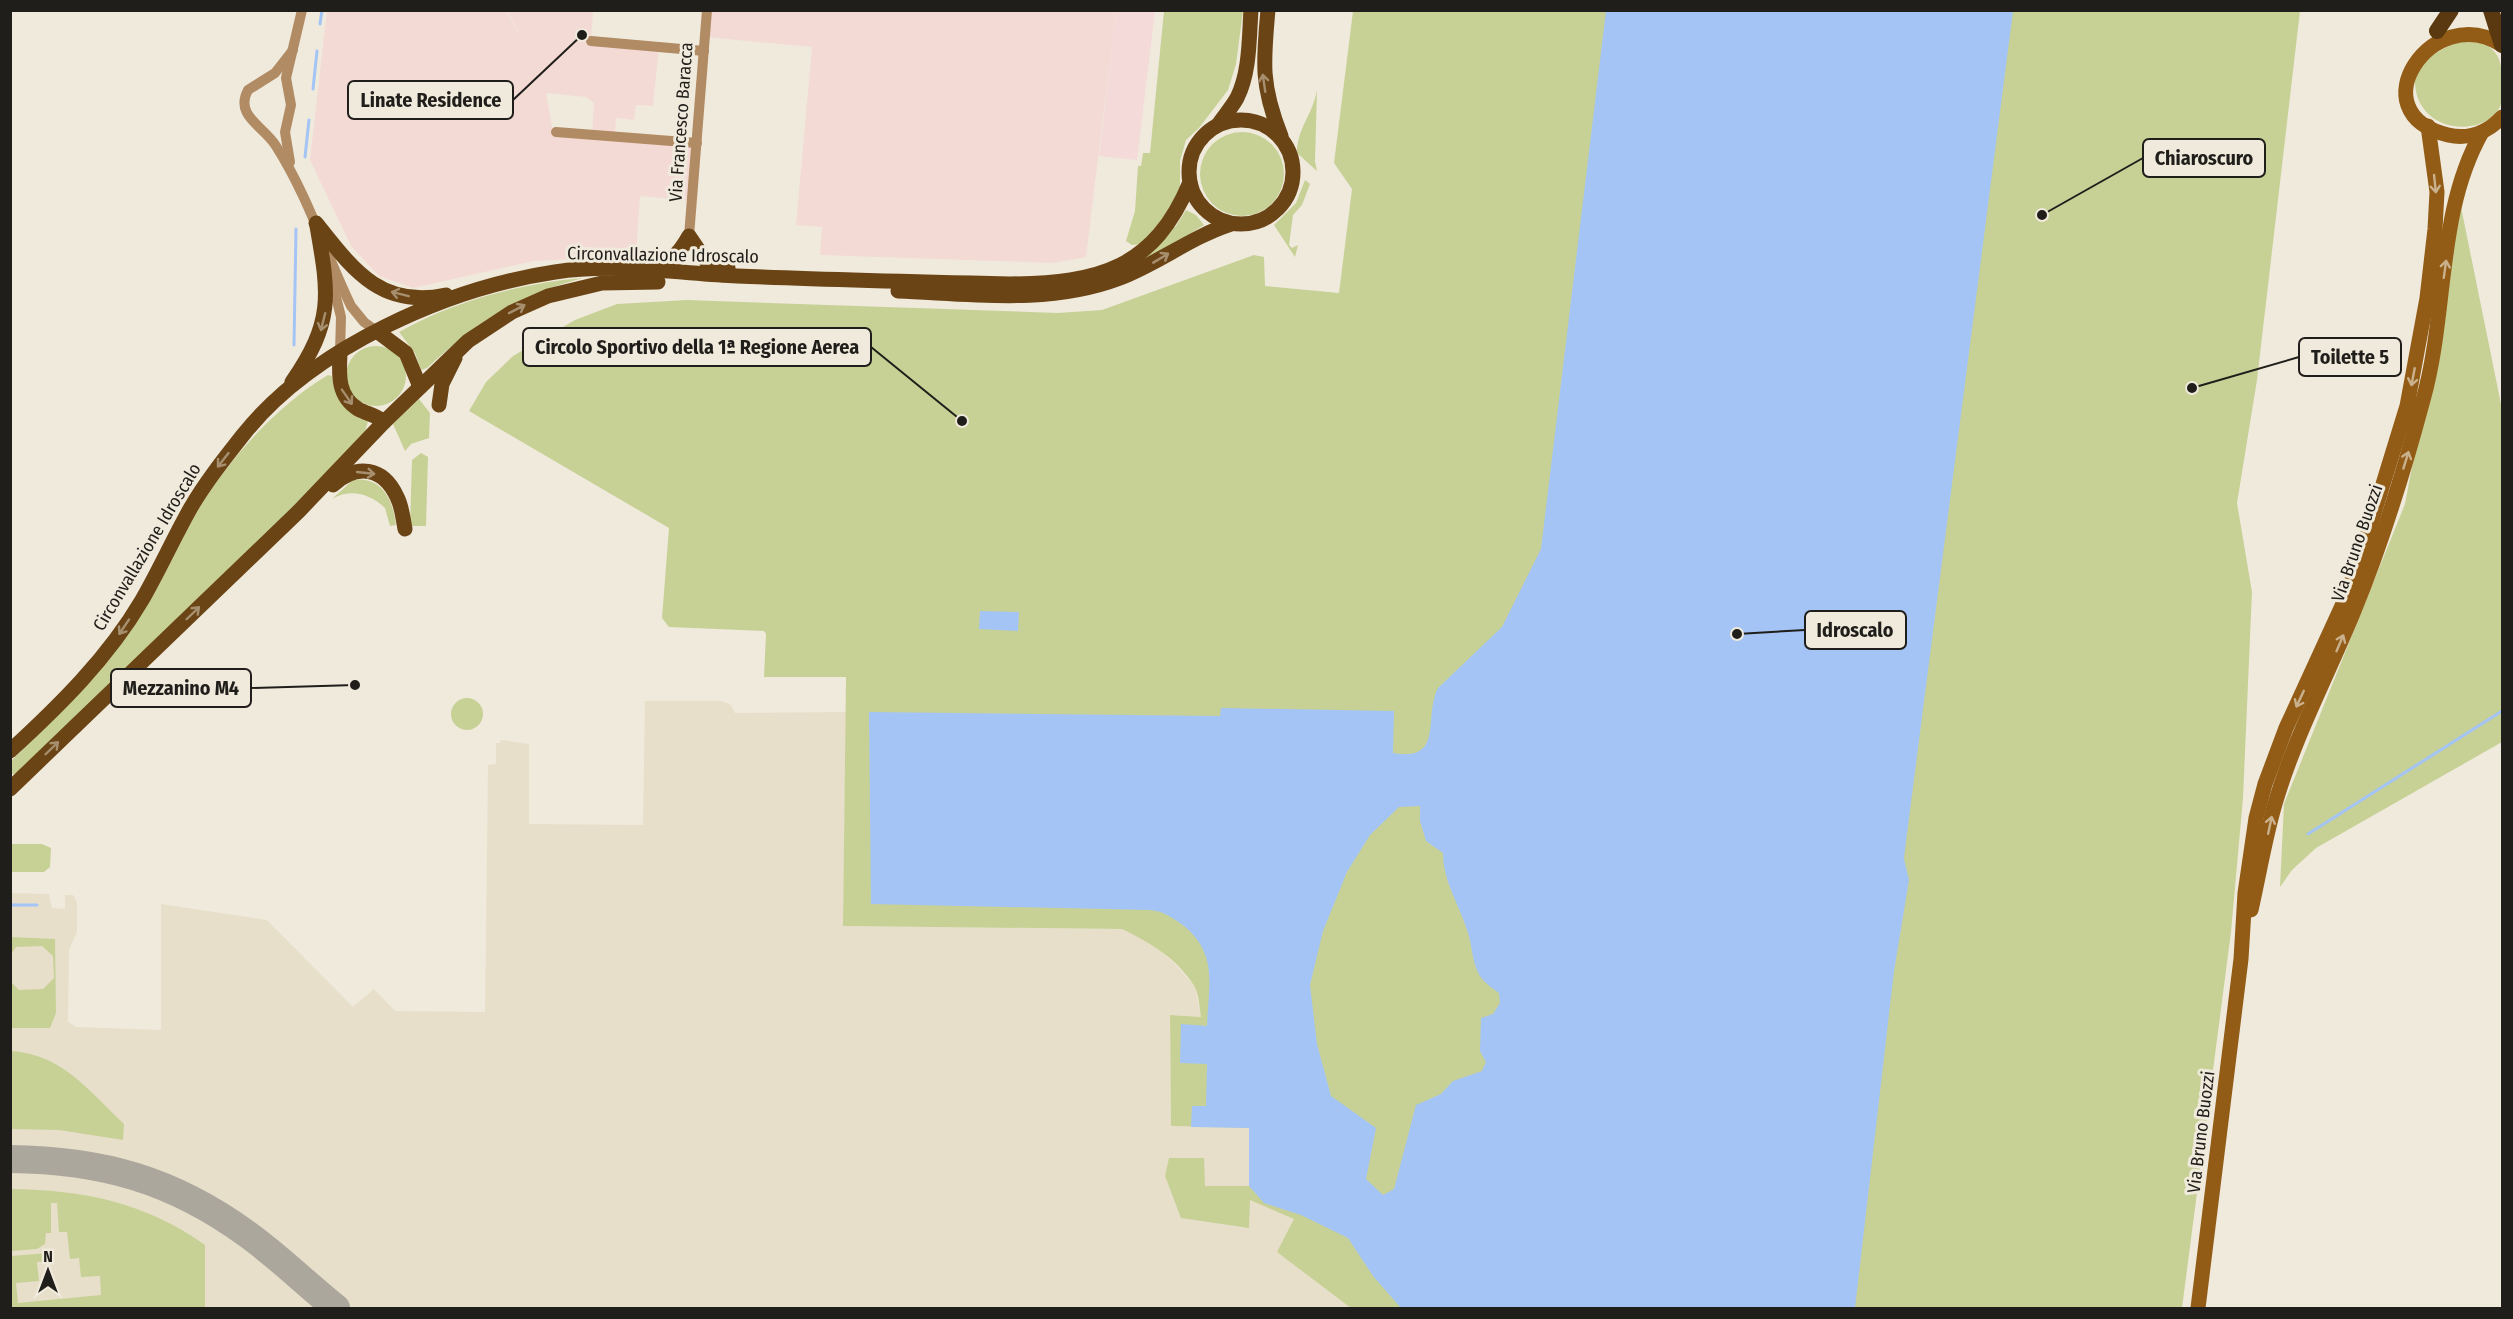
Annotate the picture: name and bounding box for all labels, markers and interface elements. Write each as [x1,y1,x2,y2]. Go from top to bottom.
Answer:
street label: Via Francesco Baracca [664,41,698,203]
one-way arrow [1259,73,1270,93]
callout: Linate Residence [348,81,513,119]
text: Linate Residence [361,88,501,112]
callout: Chiaroscuro [2143,139,2265,177]
text: Chiaroscuro [2155,146,2254,170]
one-way arrow [2430,174,2441,193]
street label: Circonvallazione Idroscalo [567,242,759,268]
one-way arrow [1152,251,1169,263]
one-way arrow [2440,260,2451,279]
one-way arrow [391,288,410,300]
one-way arrow [508,303,526,314]
one-way arrow [316,312,328,331]
callout: Circolo Sportivo della 1ª Regione Aerea [523,328,871,366]
text: Circolo Sportivo della 1ª Regione Aerea [535,335,859,359]
callout: Toilette 5 [2299,338,2401,376]
text: Toilette 5 [2311,345,2389,369]
one-way arrow [2407,367,2418,386]
one-way arrow [341,388,353,404]
one-way arrow [2401,451,2412,470]
one-way arrow [217,452,230,468]
street label: Circonvallazione Idroscalo [88,459,206,635]
one-way arrow [355,468,375,479]
street label: Via Bruno Buozzi [2327,481,2387,605]
one-way arrow [185,606,200,620]
callout: Idroscalo [1805,611,1906,649]
text: Idroscalo [1817,618,1894,642]
one-way arrow [118,619,130,635]
one-way arrow [2336,634,2347,652]
callout: Mezzanino M4 [111,669,251,707]
text: Mezzanino M4 [123,676,239,700]
one-way arrow [2293,689,2305,707]
one-way arrow [45,740,60,755]
one-way arrow [2265,815,2276,835]
street label: Via Bruno Buozzi [2183,1070,2219,1194]
north arrow [18,1241,78,1301]
text: N [43,1247,53,1266]

